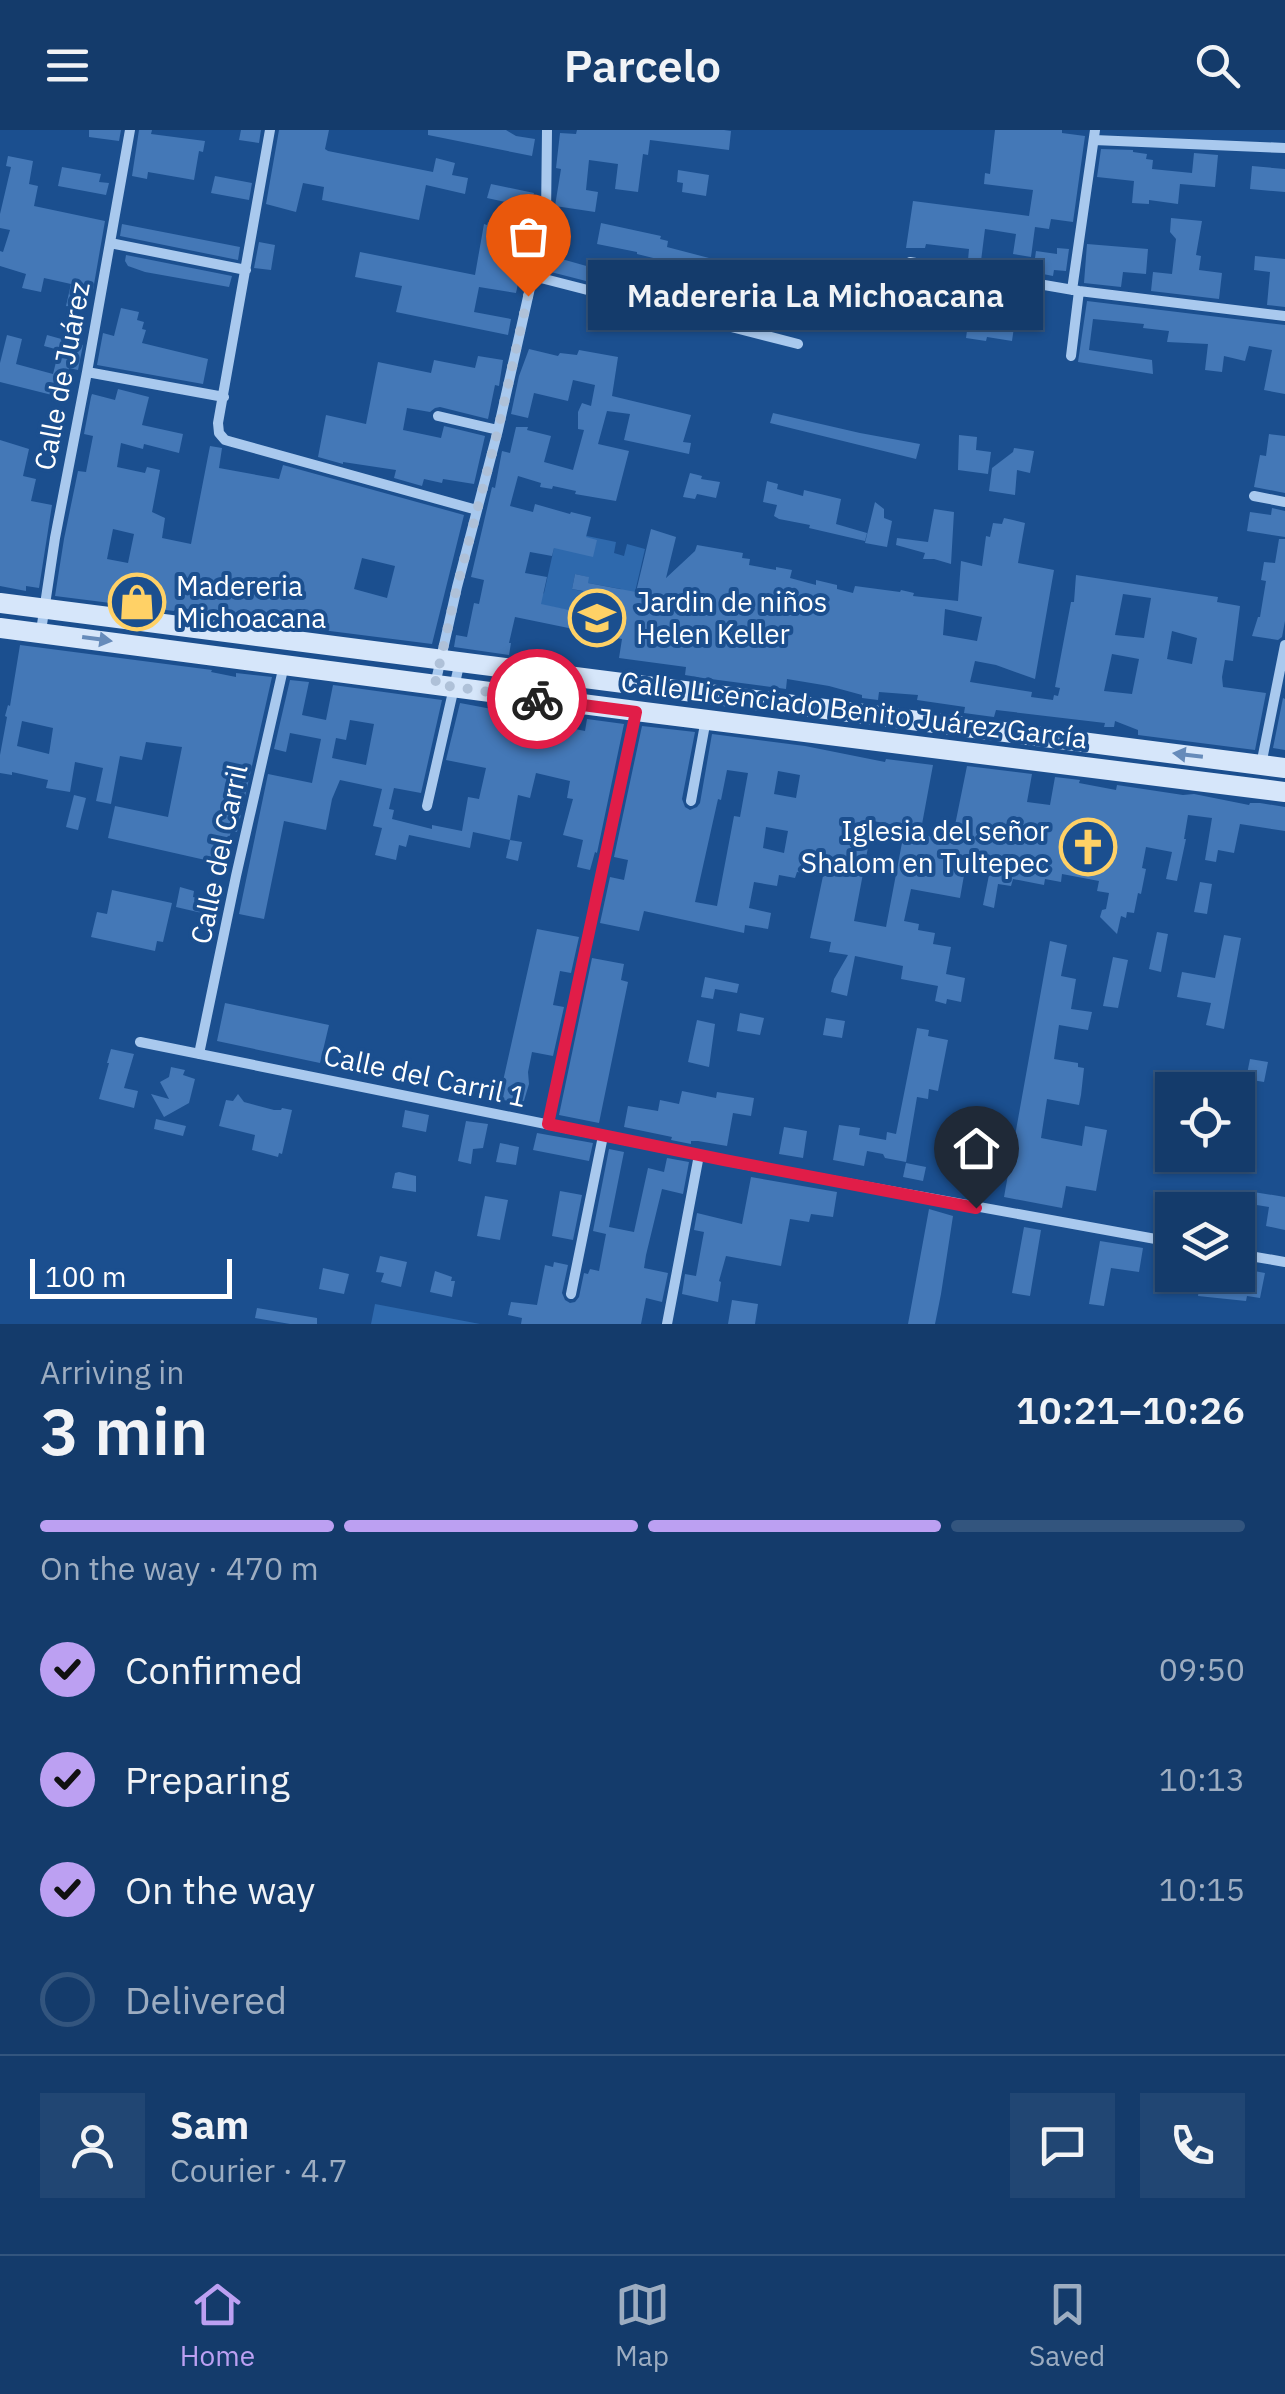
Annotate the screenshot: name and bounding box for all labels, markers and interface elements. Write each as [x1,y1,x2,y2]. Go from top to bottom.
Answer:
text: Parcelo [564,36,721,94]
icon: menu [40,38,95,93]
icon: search [1190,38,1245,93]
pin [486,194,571,297]
icon: bag [501,209,556,264]
callout: Madereria La Michoacana [588,261,1043,331]
text: Madereria La Michoacana [627,274,1004,316]
street label: Calle de Juárez [25,279,98,473]
place label: Madereria Michoacana [176,567,326,636]
shop icon: Madereria Michoacana [107,572,167,632]
place label: Jardin de niños Helen Keller [636,583,827,652]
school or university icon: Jardin de niños Helen Keller [567,588,627,648]
one-way arrow [81,632,113,648]
courier [487,649,587,749]
street label: Calle Licenciado Benito Juárez García [619,663,1089,756]
icon: bike [510,672,565,727]
one-way arrow [1172,747,1204,763]
street label: Calle del Carril [181,761,256,947]
place label: Iglesia del señor Shalom en Tultepec [801,812,1049,881]
church icon: Iglesia del señor Shalom en Tultepec [1058,817,1118,877]
street label: Calle del Carril 1 [320,1036,530,1115]
map controls [1155,1072,1255,1292]
button: locate [1155,1072,1255,1172]
pin [934,1106,1019,1209]
icon: home [949,1121,1004,1176]
button: layers [1155,1192,1255,1292]
scale bar [30,1254,232,1298]
text: 100 m [45,1258,126,1295]
text: Arriving in [40,1351,185,1393]
text: 10:21–10:26 [1016,1385,1245,1434]
text: 3 min [40,1388,208,1473]
text: On the way · 470 m [40,1547,319,1589]
icon: check [40,1642,95,1697]
text: Confirmed [125,1645,303,1694]
text: 09:50 [1159,1648,1245,1690]
icon: check [40,1752,95,1807]
text: Preparing [125,1755,290,1804]
text: 10:13 [1159,1758,1245,1800]
icon: check [40,1862,95,1917]
text: On the way [125,1865,315,1914]
text: 10:15 [1159,1868,1245,1910]
text: Delivered [125,1975,287,2024]
button: person [40,2093,145,2198]
button: chat [1010,2093,1115,2198]
button: phone [1140,2093,1245,2198]
text: Sam [170,2100,249,2149]
text: Courier · 4.7 [170,2149,348,2191]
tab: Home [180,2277,255,2374]
tab: Map [615,2277,670,2374]
tab: Saved [1029,2277,1105,2374]

